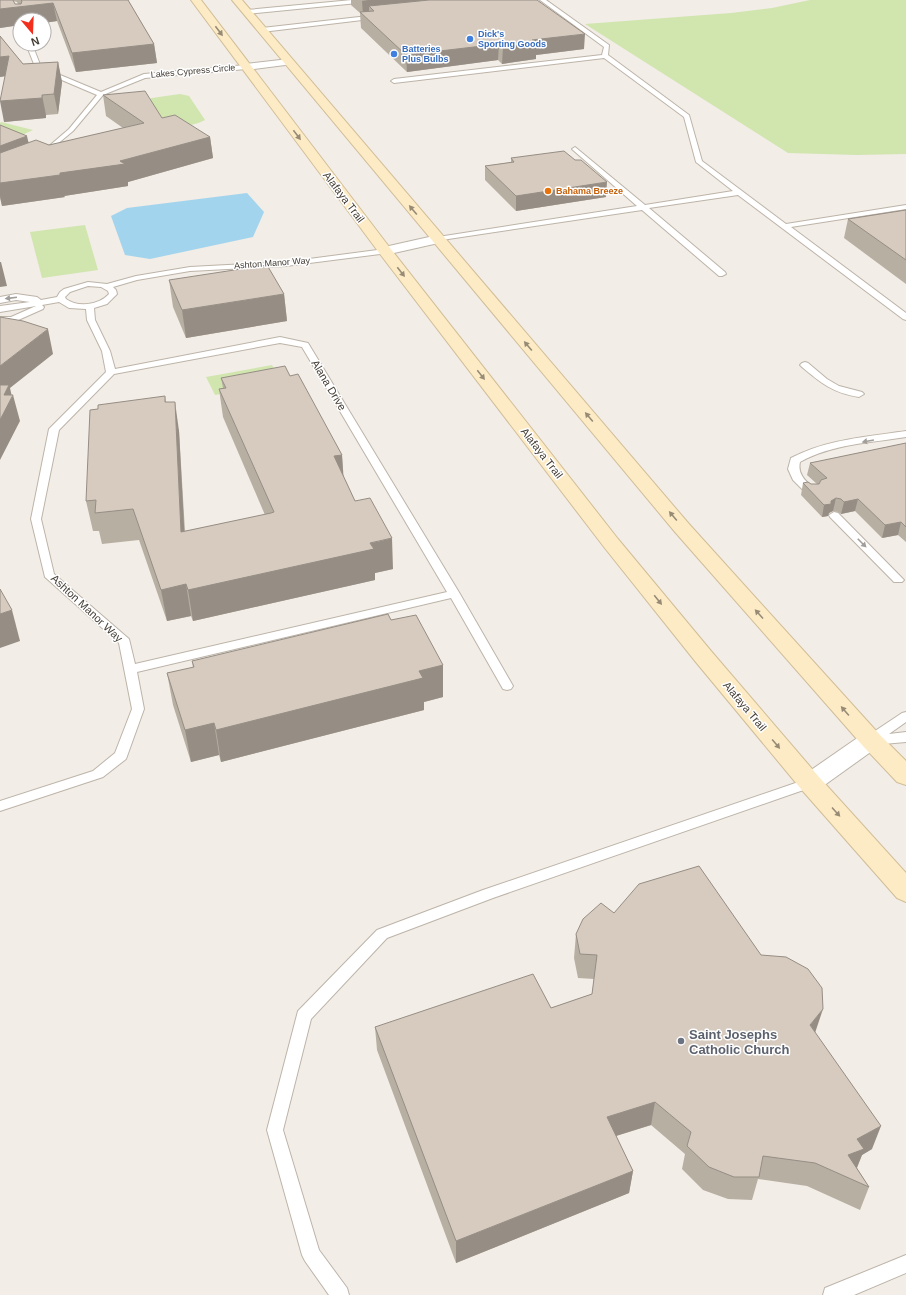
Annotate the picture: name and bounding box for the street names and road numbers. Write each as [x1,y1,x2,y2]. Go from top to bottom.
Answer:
street label: Lakes Cypress Circle [150,62,236,80]
street label: Alafaya Trail [321,169,367,225]
street label: Ashton Manor Way [234,255,311,271]
street label: Alana Drive [309,358,349,412]
street label: Alafaya Trail [519,425,565,481]
street label: Ashton Manor Way [49,572,126,644]
street label: Alafaya Trail [721,679,769,733]

